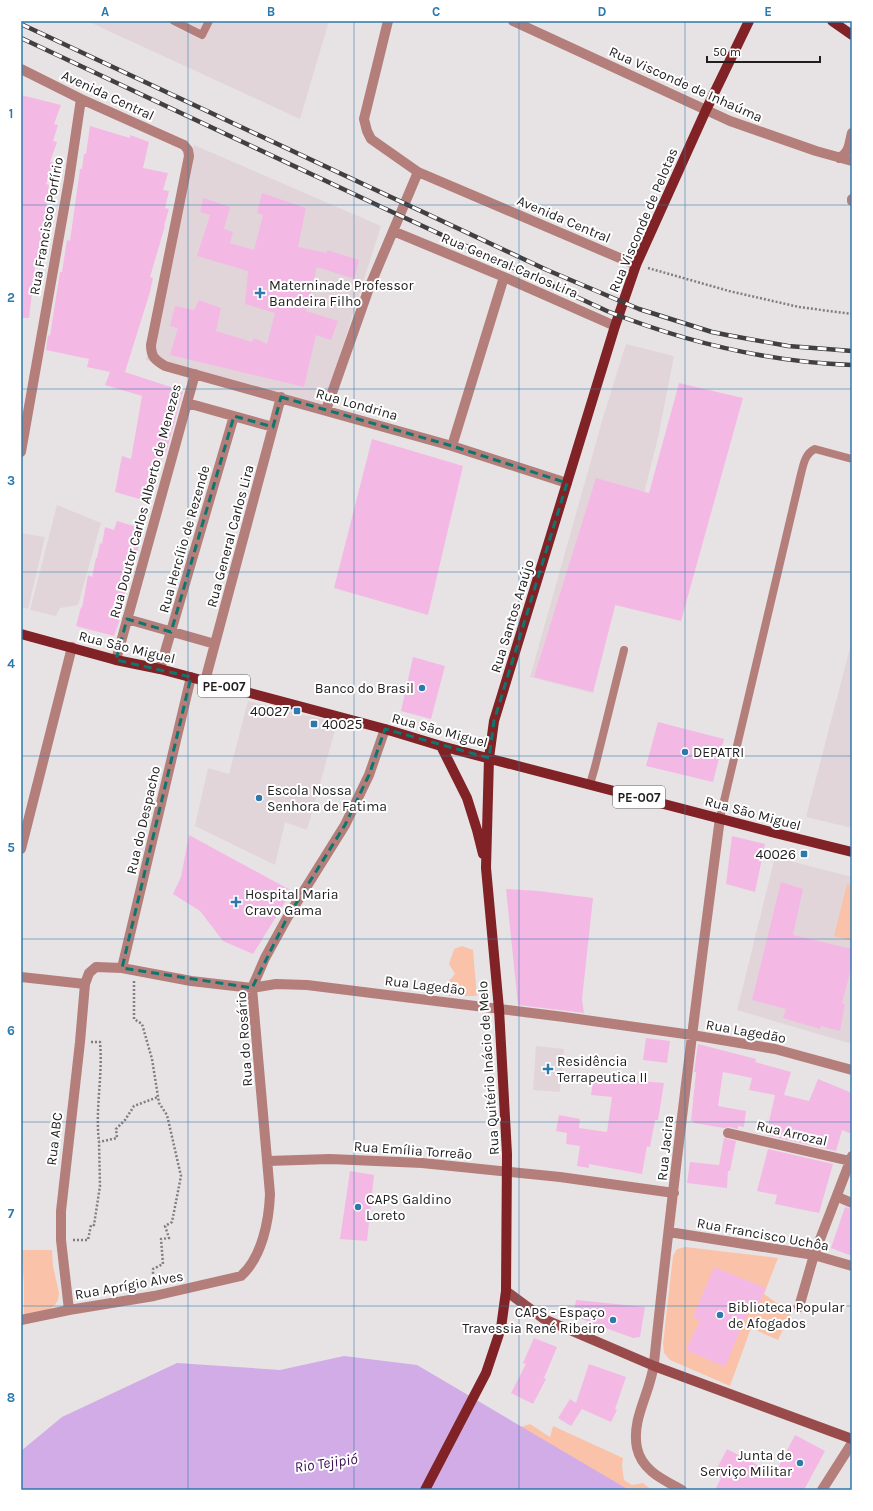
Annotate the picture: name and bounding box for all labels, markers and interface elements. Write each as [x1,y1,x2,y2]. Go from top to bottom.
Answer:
text: A [101,4,109,19]
text: B [267,4,275,19]
text: C [432,4,440,19]
text: D [598,4,607,19]
text: E [764,4,772,19]
scale bar [707,38,820,64]
street label: Rua Visconde de Inhaúma [606,43,765,126]
text: 50 m [713,45,741,59]
street label: Avenida Central [59,67,157,124]
text: 1 [9,106,13,121]
street label: Rua Visconde de Pelotas [605,145,682,295]
street label: Rua Francisco Porfírio [26,156,67,296]
street label: Avenida Central [514,192,613,247]
street label: Rua General Carlos Lira [439,229,581,302]
place label: Materninade Professor Bandeira Filho [269,277,414,310]
marker: Materninade Professor Bandeira Filho [254,287,266,299]
text: 2 [7,290,15,305]
street label: Rua Doutor Carlos Alberto de Menezes [106,382,185,620]
street label: Rua Londrina [314,385,400,424]
street label: Rua Hercílio de Rezende [155,463,214,615]
street label: Rua General Carlos Lira [203,463,258,609]
text: 3 [7,473,15,488]
street label: Rua Santos Araújo [487,557,538,675]
street label: Rua São Miguel [77,627,177,668]
text: 4 [7,656,15,671]
road number: PE-007 [198,675,250,697]
place label: Banco do Brasil [315,680,414,697]
marker: Banco do Brasil [417,683,427,693]
place label: 40027 [250,703,289,720]
marker: 40027 [292,706,302,716]
street label: Rua São Miguel [390,709,490,751]
place label: 40025 [322,716,363,733]
marker: 40025 [309,719,319,729]
place label: DEPATRI [693,744,744,761]
marker: DEPATRI [680,747,690,757]
street label: Rua do Despacho [123,764,164,876]
place label: Escola Nossa Senhora de Fatima [267,782,387,815]
road number: PE-007 [613,786,665,808]
street label: Rua São Miguel [703,792,803,834]
marker: Escola Nossa Senhora de Fatima [254,793,264,803]
text: 5 [7,840,15,855]
place label: 40026 [755,846,796,863]
marker: 40026 [799,849,809,859]
place label: Hospital Maria Cravo Gama [245,886,338,919]
marker: Hospital Maria Cravo Gama [230,896,242,908]
street label: Rua Lagedão [384,972,466,999]
street label: Rua Quitério Inácio de Melo [474,980,503,1156]
street label: Rua do Rosário [233,991,256,1087]
street label: Rua Lagedão [705,1016,787,1047]
text: 6 [7,1023,15,1038]
place label: Residência Terrapeutica II [557,1053,647,1086]
marker: Residência Terrapeutica II [542,1063,554,1075]
street label: Rua ABC [43,1112,66,1167]
street label: Rua Jacira [654,1115,677,1182]
street label: Rua Arrozal [755,1117,829,1150]
street label: Rua Emília Torreão [353,1138,473,1163]
place label: CAPS Galdino Loreto [366,1191,451,1224]
marker: CAPS Galdino Loreto [353,1202,363,1212]
text: 7 [8,1206,15,1221]
street label: Rua Francisco Uchôa [696,1215,830,1254]
street label: Rua Aprígio Alves [73,1268,185,1303]
place label: Biblioteca Popular de Afogados [728,1299,845,1332]
place label: CAPS - Espaço Travessia René Ribeiro [462,1304,605,1337]
marker: Biblioteca Popular de Afogados [715,1310,725,1320]
marker: CAPS - Espaço Travessia René Ribeiro [608,1315,618,1325]
text: 8 [7,1390,15,1405]
place label: Junta de Serviço Militar [700,1447,793,1480]
water label: Rio Tejipió [293,1450,359,1476]
marker: Junta de Serviço Militar [795,1458,805,1468]

